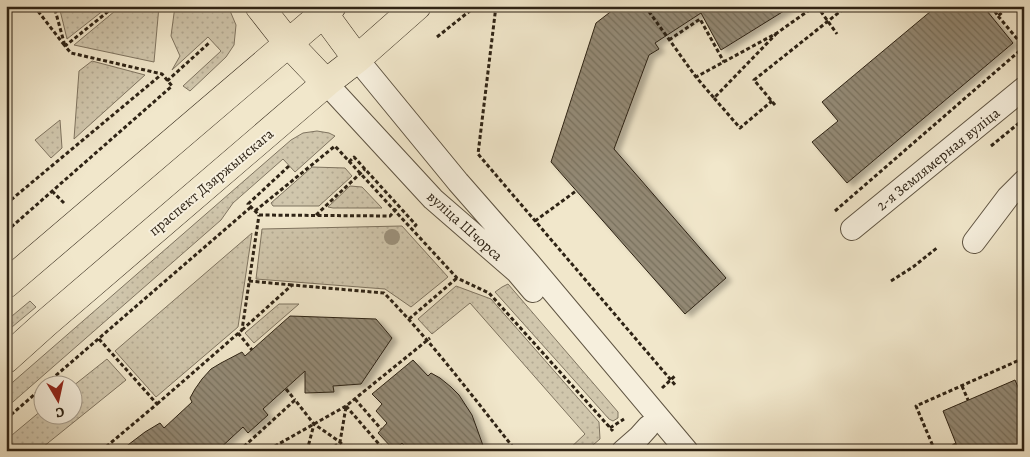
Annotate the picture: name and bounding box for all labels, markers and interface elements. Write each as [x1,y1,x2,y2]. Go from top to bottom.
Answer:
street label: 2-я Землямерная вуліца [872,103,1004,215]
street label: праспект Дзяржынскага [144,124,278,240]
street label: вуліца Шчорса [423,187,507,266]
north arrow [32,374,82,424]
text: С [54,402,66,422]

